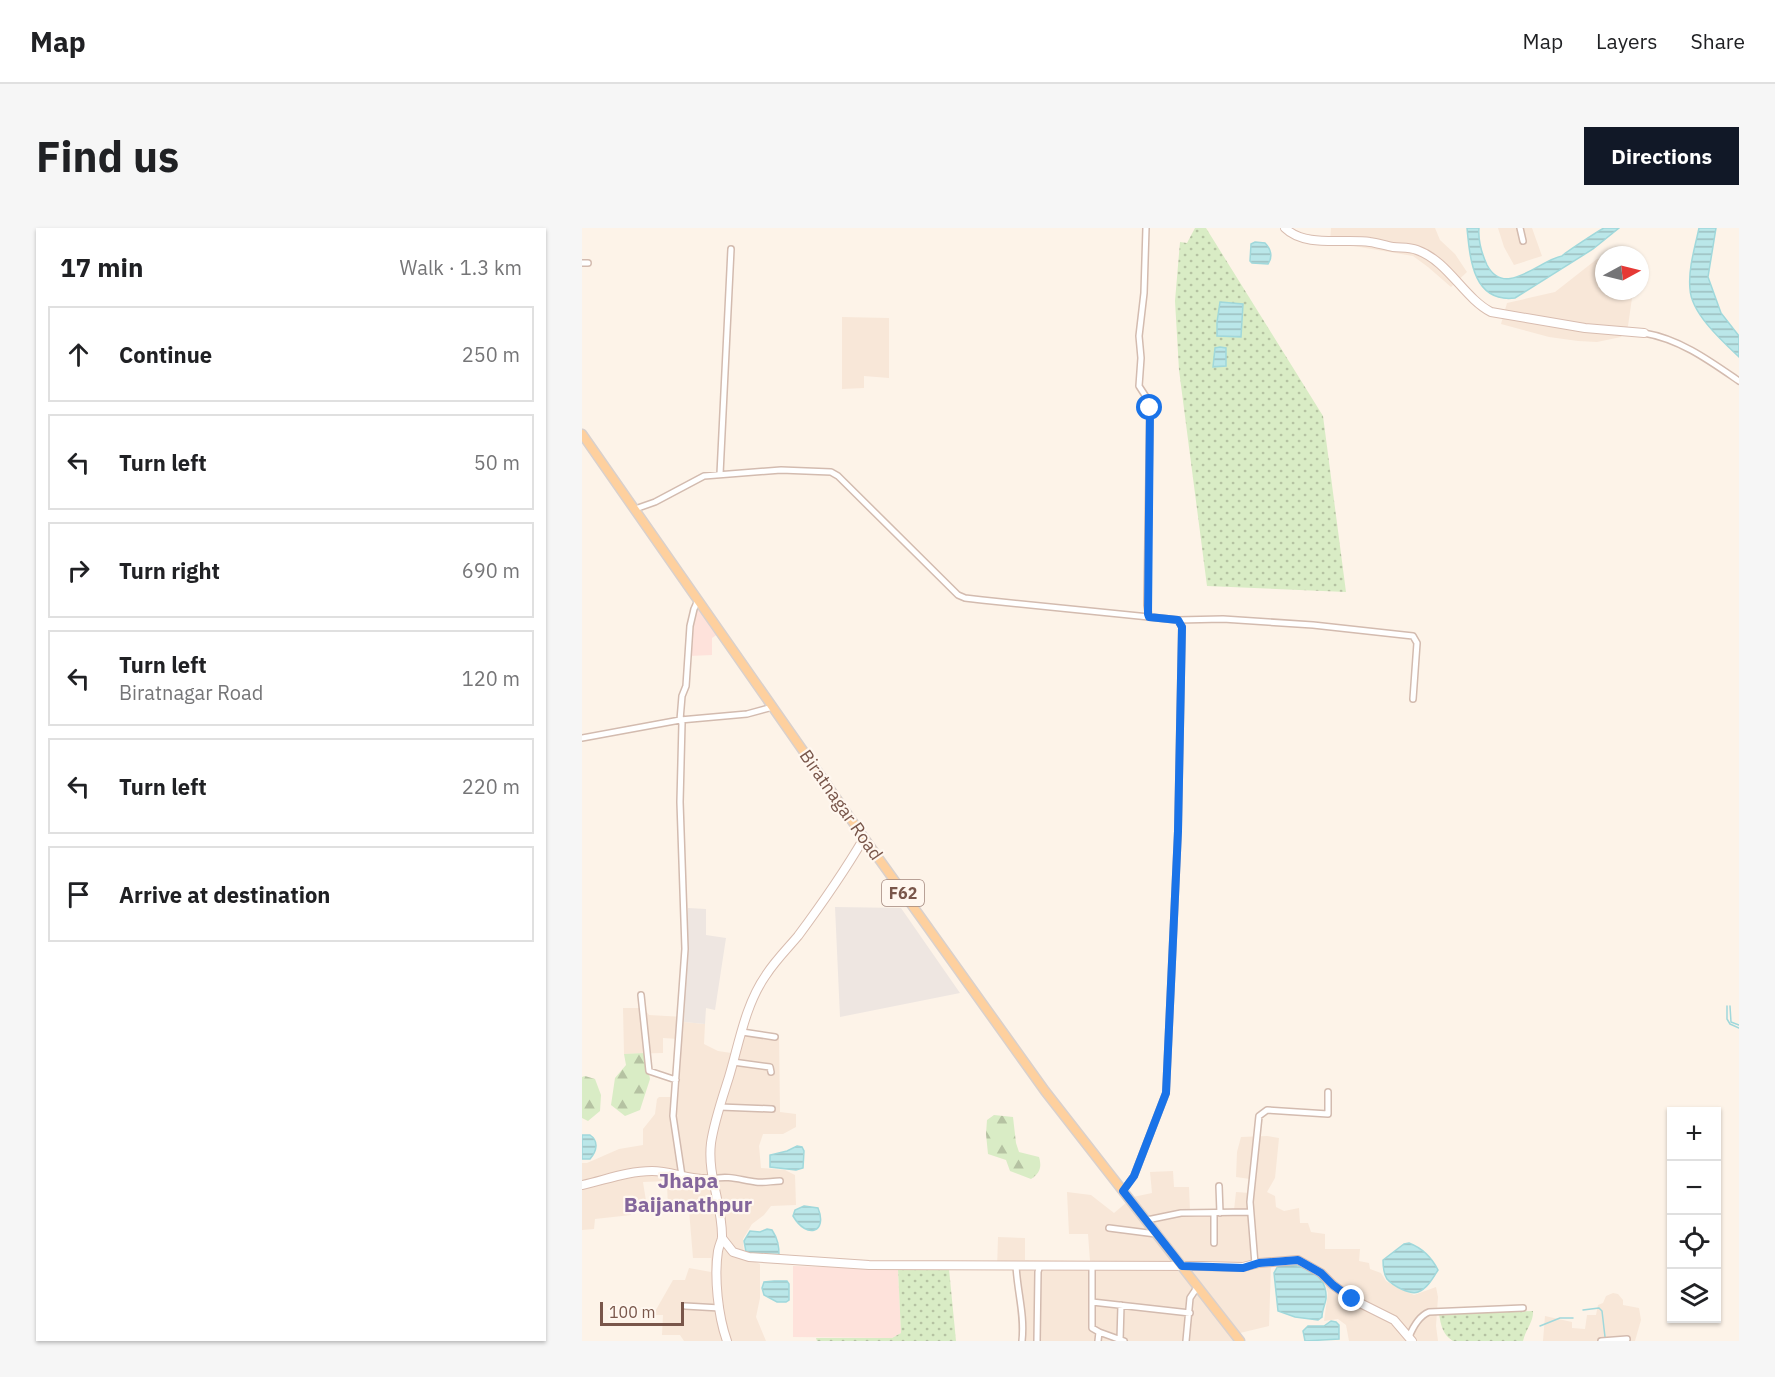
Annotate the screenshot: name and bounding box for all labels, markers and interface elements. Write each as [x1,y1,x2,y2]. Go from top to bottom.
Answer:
text: Map [30,23,86,60]
text: Map [1523,27,1563,55]
text: Layers [1596,27,1658,55]
text: Share [1691,27,1745,55]
button: Directions [1584,127,1739,185]
text: Find us [36,129,179,184]
north arrow [1595,246,1649,300]
text: 17 min [60,250,144,284]
text: Walk · 1.3 km [400,254,522,281]
icon: ahead [62,338,95,371]
text: Continue [119,340,212,369]
text: 250 m [462,341,520,368]
route start [1136,394,1162,420]
icon: left [62,446,95,479]
text: Turn left [119,448,207,477]
text: 50 m [474,449,520,476]
icon: right [62,554,95,587]
text: Turn right [119,556,220,585]
text: 690 m [462,557,520,584]
text: Turn left [119,650,207,679]
icon: left [62,662,95,695]
text: 120 m [462,665,520,692]
text: Biratnagar Road [119,679,263,706]
street label: Biratnagar Road [795,745,888,864]
icon: left [62,770,95,803]
text: Turn left [119,772,207,801]
text: 220 m [462,773,520,800]
icon: arrive [62,878,95,911]
text: Arrive at destination [119,880,330,909]
road number: F62 [882,880,924,906]
map controls [1667,1107,1721,1323]
button: + [1667,1107,1721,1161]
button: − [1667,1161,1721,1215]
district label: Jhapa Baijanathpur [624,1166,753,1218]
button: locate [1667,1215,1721,1269]
button: layers [1667,1269,1721,1323]
route end [1338,1285,1364,1311]
scale bar [600,1299,684,1326]
text: 100 m [609,1302,656,1322]

